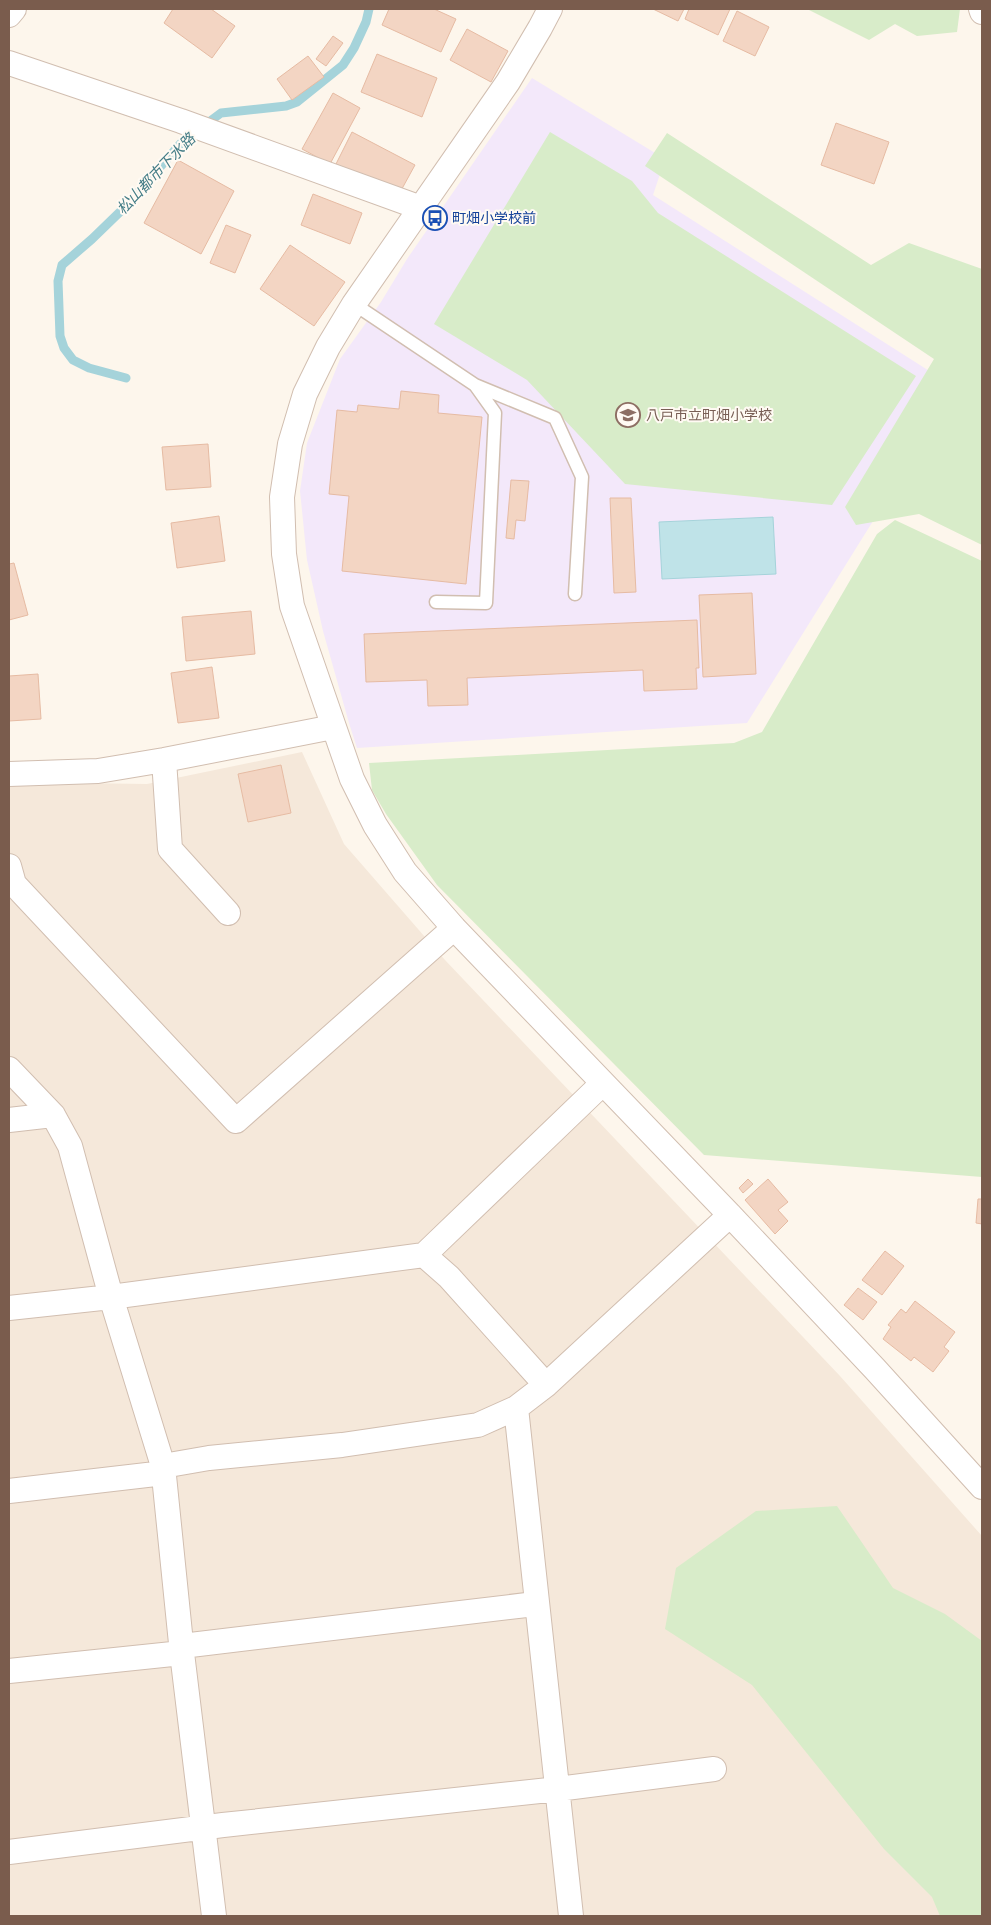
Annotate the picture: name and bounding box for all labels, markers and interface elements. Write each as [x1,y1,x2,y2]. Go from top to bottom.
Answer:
water label: 松山都市下水路 [111,126,202,219]
bus stop icon: 町畑小学校前 [422,205,448,231]
place label: 町畑小学校前 [452,207,536,228]
school or university icon: 八戸市立町畑小学校 [615,402,641,428]
place label: 八戸市立町畑小学校 [646,404,772,425]

